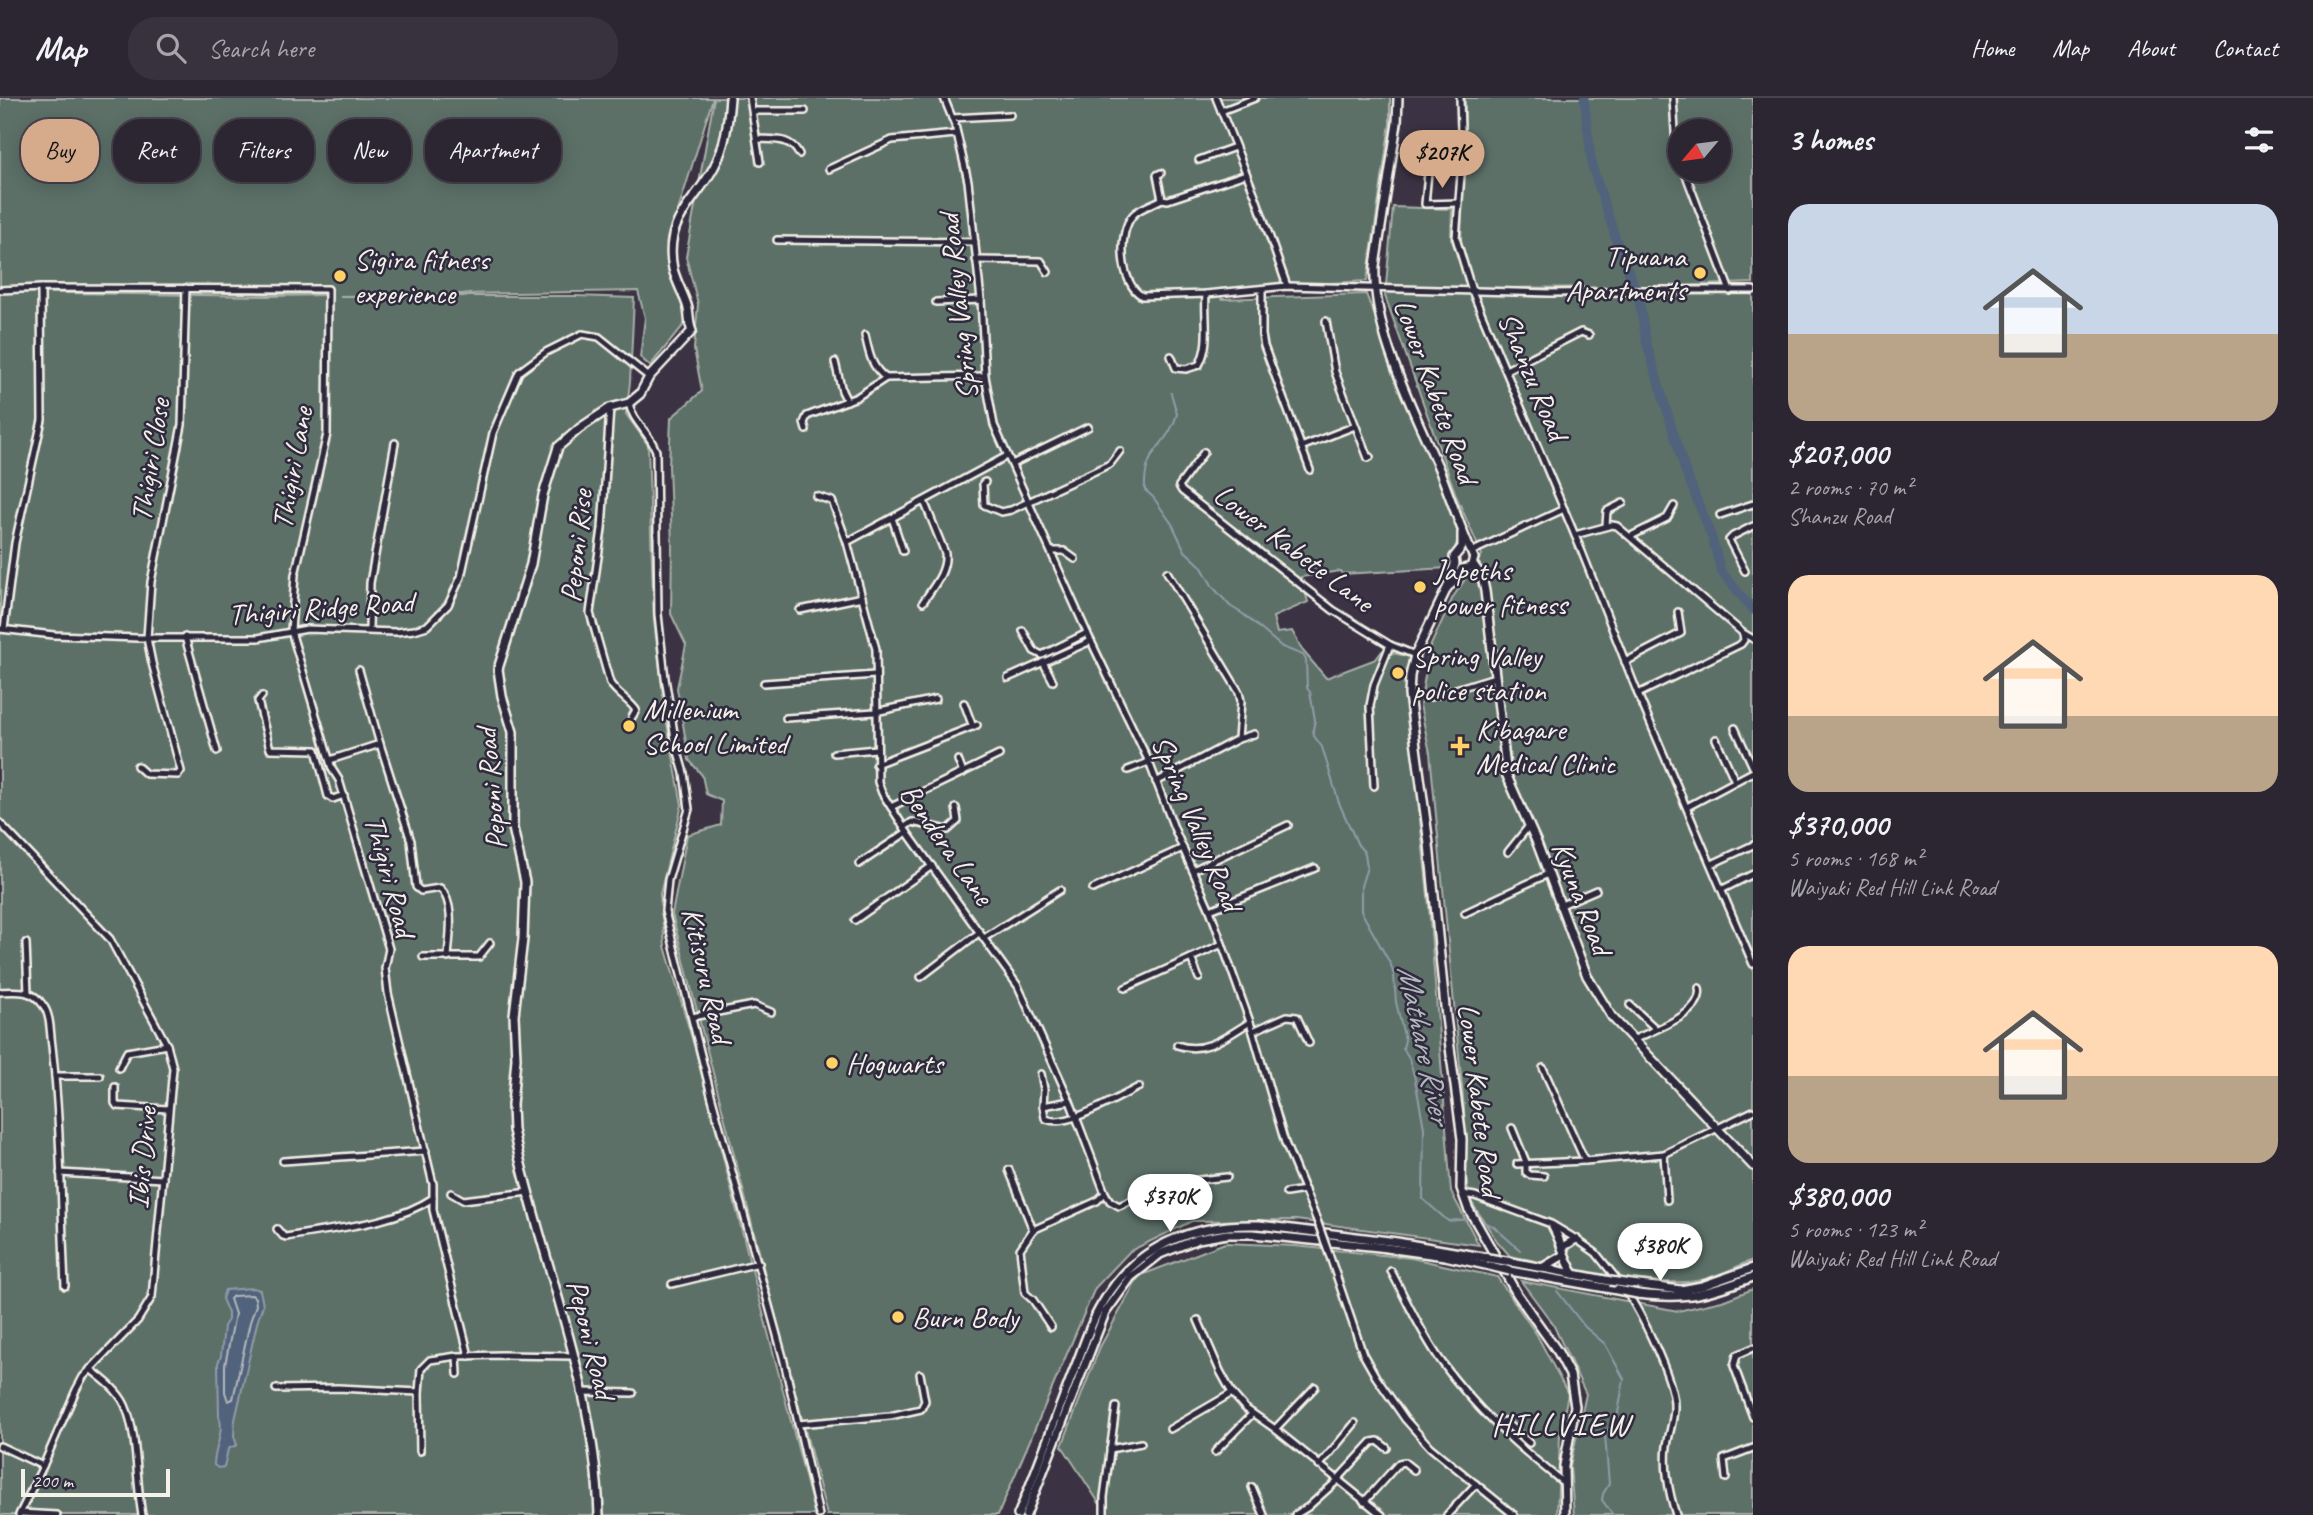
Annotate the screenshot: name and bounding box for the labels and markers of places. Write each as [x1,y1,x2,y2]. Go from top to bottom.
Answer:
pin: $207K [1393,130,1491,190]
place label: Tipuana Apartments [1566,237,1689,309]
place label: Sigira fitness experience [354,240,492,312]
marker: Tipuana Apartments [1692,265,1708,281]
marker: Sigira fitness experience [332,268,348,284]
place label: Japeths power fitness [1432,551,1569,623]
marker: Japeths power fitness [1412,579,1428,595]
place label: Spring Valley police station [1412,637,1547,709]
marker: Spring Valley police station [1390,665,1406,681]
place label: Millenium School Limited [643,690,791,762]
place label: Kibagare Medical Clinic [1476,710,1616,782]
marker: Millenium School Limited [621,718,637,734]
marker: Kibagare Medical Clinic [1450,736,1470,756]
place label: Hogwarts [846,1044,945,1082]
marker: Hogwarts [824,1055,840,1071]
pin: $370K [1121,1174,1219,1234]
pin: $380K [1611,1224,1709,1283]
place label: Burn Body [912,1298,1021,1336]
marker: Burn Body [890,1309,906,1325]

